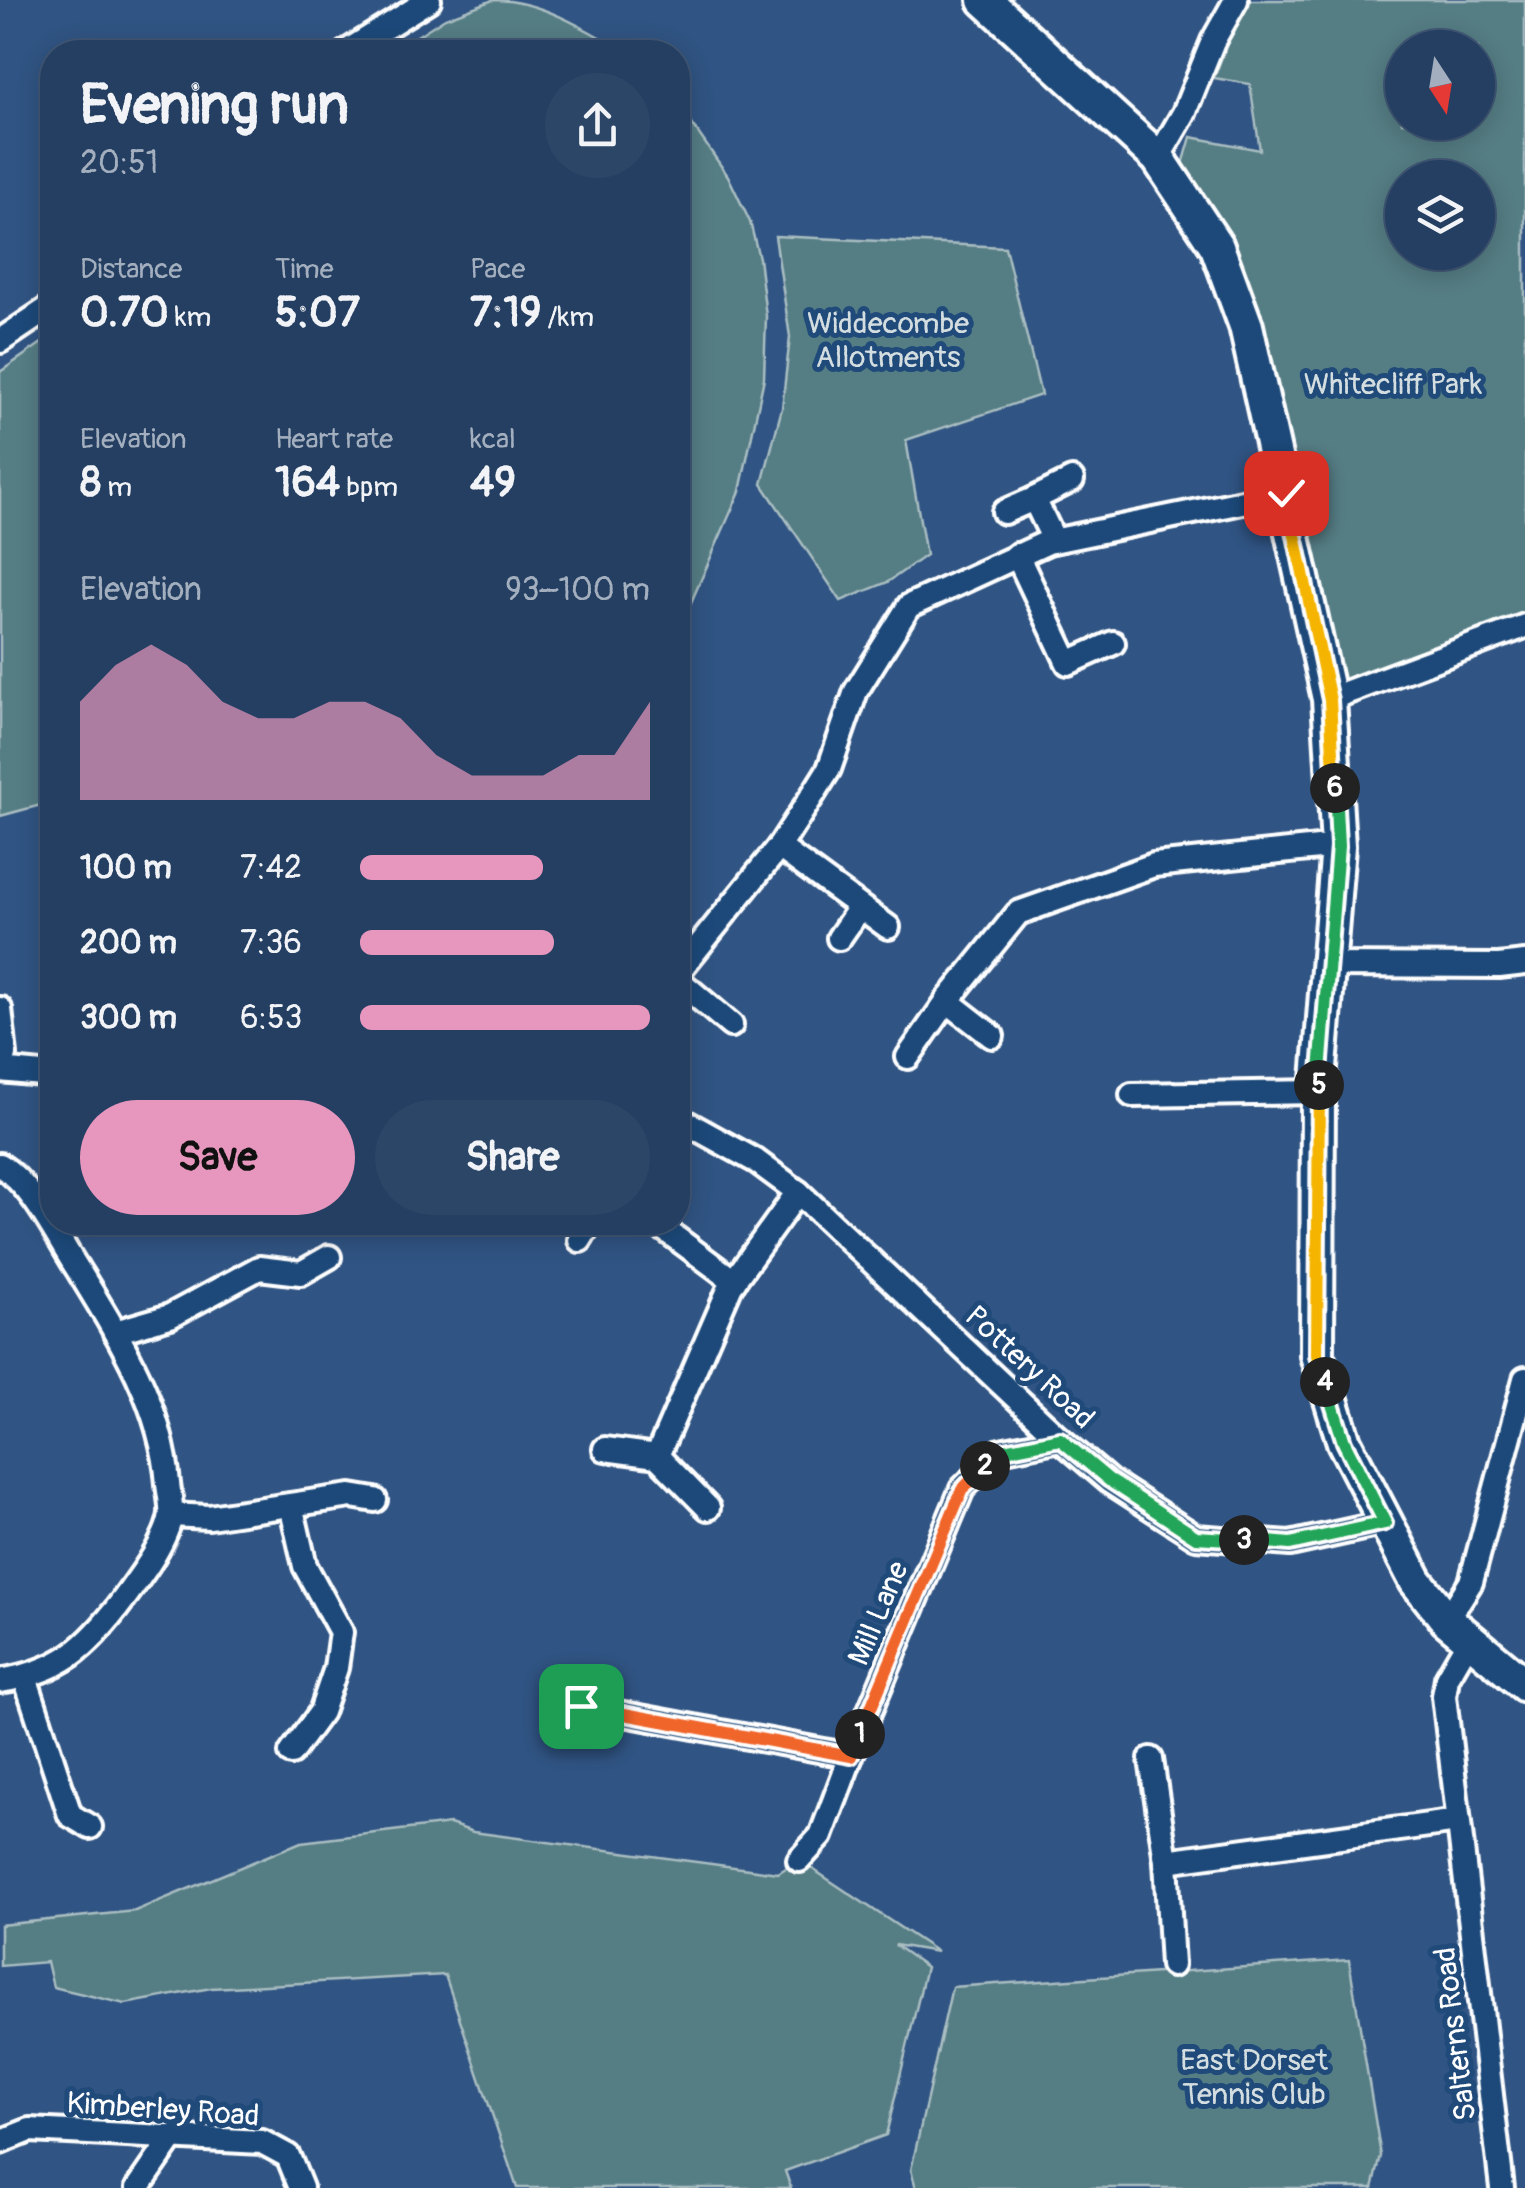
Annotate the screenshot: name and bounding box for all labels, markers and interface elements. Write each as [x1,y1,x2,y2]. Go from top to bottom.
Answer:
north arrow [1385,30,1495,140]
map controls [1385,30,1495,270]
text: Evening run [80,71,349,140]
button: share [545,73,650,178]
text: 20:51 [80,143,158,183]
button: layers [1385,160,1495,270]
text: Distance [80,252,182,287]
text: Time [275,252,334,287]
text: Pace [470,252,525,287]
text: 0.70 [80,287,169,339]
text: 5:07 [275,287,360,339]
text: 7:19 [470,287,541,339]
text: km [169,300,211,335]
text: /km [541,300,594,335]
park label: Widdecombe Allotments [807,305,969,376]
park label: Whitecliff Park [1304,366,1483,403]
text: Elevation [80,422,187,457]
text: Heart rate [275,422,393,457]
text: kcal [470,422,516,457]
pin [1244,451,1329,536]
text: 8 [80,457,101,509]
text: 164 [275,457,340,509]
text: 49 [470,457,516,509]
icon: check [1259,466,1314,521]
text: m [101,470,132,505]
text: bpm [340,470,398,505]
text: Elevation [80,570,202,610]
text: 93–100 m [505,570,650,610]
pin: 6 [1310,763,1360,813]
text: 6 [1327,770,1343,805]
text: 100 m [80,848,172,888]
text: 7:42 [240,848,302,888]
text: 200 m [80,923,177,963]
text: 7:36 [240,923,302,963]
text: 300 m [80,998,177,1038]
text: 6:53 [240,998,302,1038]
pin: 5 [1294,1060,1344,1110]
text: 5 [1311,1067,1327,1102]
button: Save [80,1100,355,1215]
button: Share [375,1100,650,1215]
street label: Pottery Road [957,1298,1102,1437]
pin: 4 [1300,1357,1350,1407]
text: 4 [1317,1364,1333,1399]
pin: 2 [960,1441,1010,1491]
text: 2 [977,1448,993,1483]
pin: 3 [1219,1515,1269,1565]
text: 3 [1236,1522,1252,1557]
street label: Mill Lane [840,1555,917,1671]
pin [539,1664,624,1749]
icon: arrive [554,1679,609,1734]
pin: 1 [835,1709,885,1759]
text: 1 [855,1716,865,1751]
street label: Salterns Road [1426,1945,1484,2123]
park label: East Dorset Tennis Club [1180,2042,1329,2113]
street label: Kimberley Road [65,2084,261,2135]

